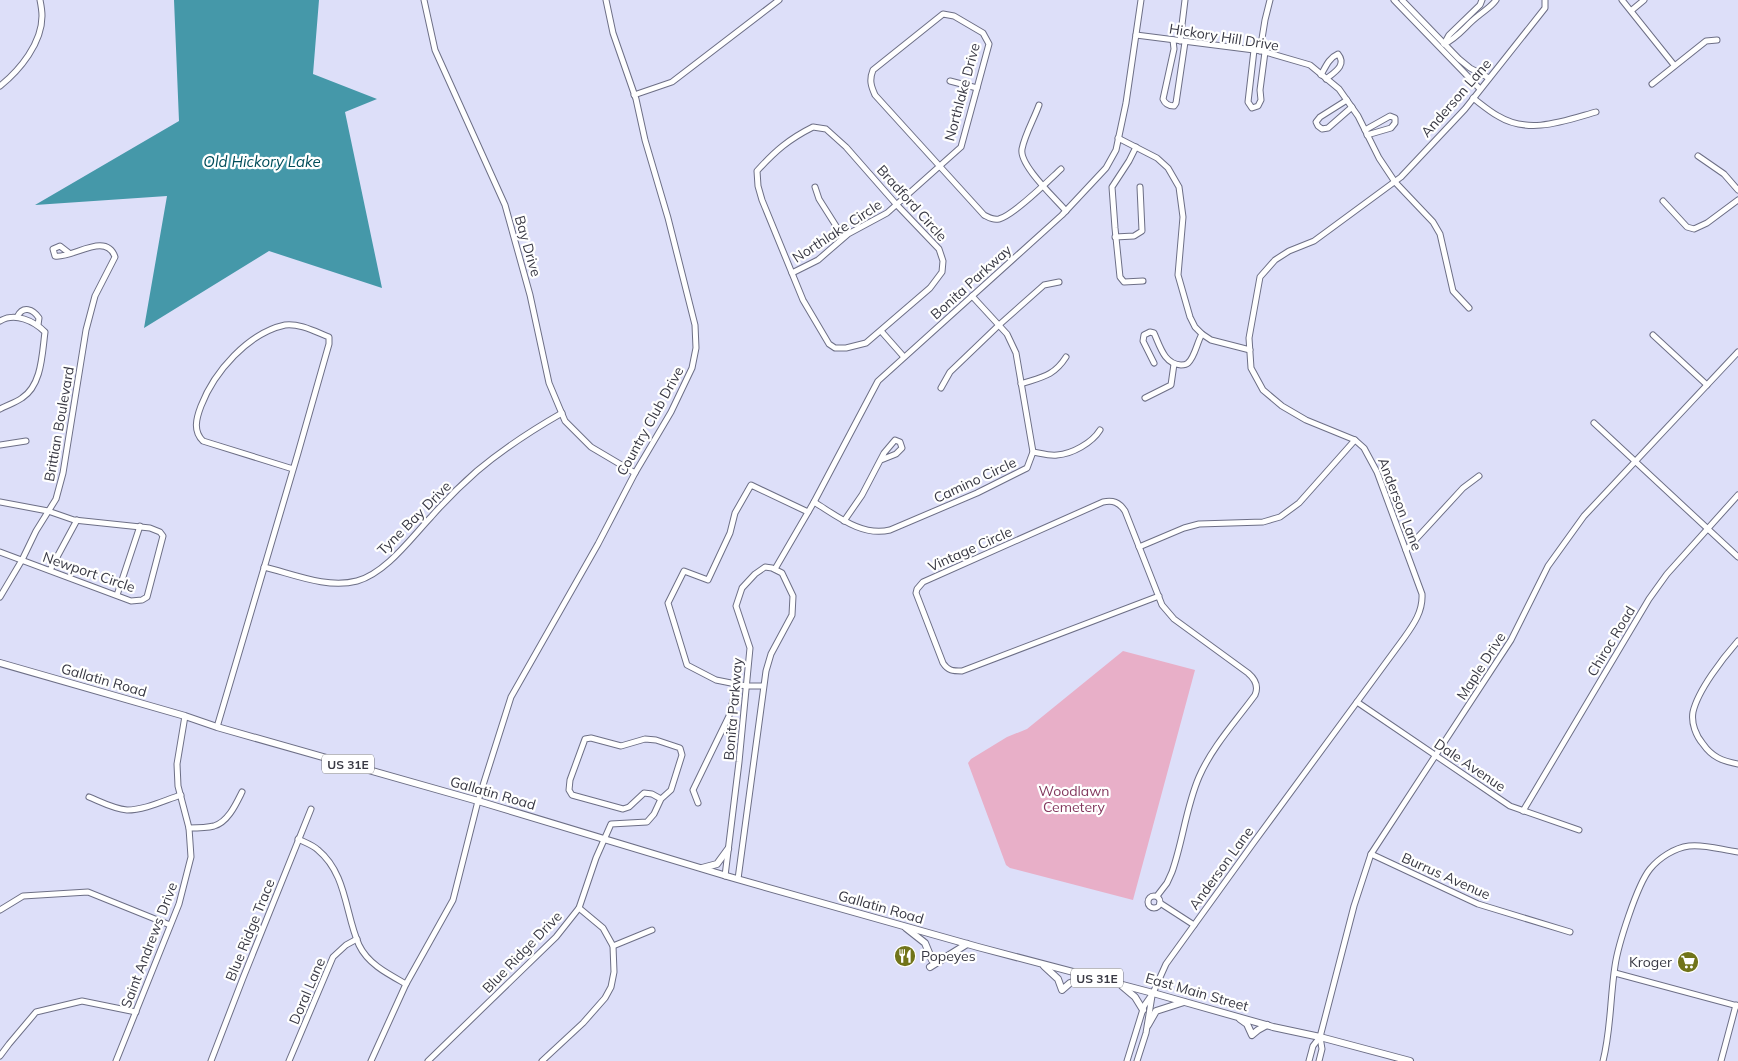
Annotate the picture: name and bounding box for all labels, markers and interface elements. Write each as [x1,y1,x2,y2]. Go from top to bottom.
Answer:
street label: Hickory Hill Drive [1168,19,1280,55]
street label: Northlake Drive [940,41,984,143]
street label: Anderson Lane [1417,55,1495,141]
water label: Old Hickory Lake [203,152,321,171]
street label: Bradford Circle [873,161,951,245]
street label: Northlake Circle [789,195,885,267]
street label: Bay Drive [511,213,545,279]
street label: Bonita Parkway [927,240,1016,323]
street label: Country Club Drive [613,363,687,479]
street label: Brittian Boulevard [40,365,78,483]
street label: Camino Circle [931,453,1019,507]
street label: Anderson Lane [1374,455,1426,553]
street label: Tyne Bay Drive [373,477,455,559]
street label: Vintage Circle [925,522,1015,576]
street label: Newport Circle [41,548,137,596]
street label: Chiroc Road [1583,602,1639,680]
street label: Maple Drive [1452,629,1510,703]
street label: Bonita Parkway [720,656,747,761]
street label: Gallatin Road [59,659,149,701]
street label: Dale Avenue [1431,735,1509,795]
road number: US 31E [322,754,374,774]
street label: Gallatin Road [448,772,538,814]
park label: Woodlawn Cemetery [1038,782,1110,816]
street label: Anderson Lane [1185,823,1257,913]
street label: Burrus Avenue [1399,848,1493,904]
street label: Blue Ridge Trace [221,876,279,984]
street label: Saint Andrews Drive [117,880,181,1010]
street label: Gallatin Road [836,886,926,928]
street label: Blue Ridge Drive [478,907,566,997]
restaurant icon: Popeyes [893,944,917,968]
place label: Popeyes [921,947,976,965]
supermarket icon: Kroger [1676,950,1700,974]
place label: Kroger [1629,953,1673,971]
street label: Doral Lane [285,955,329,1027]
road number: US 31E [1071,968,1123,988]
street label: East Main Street [1143,969,1251,1015]

